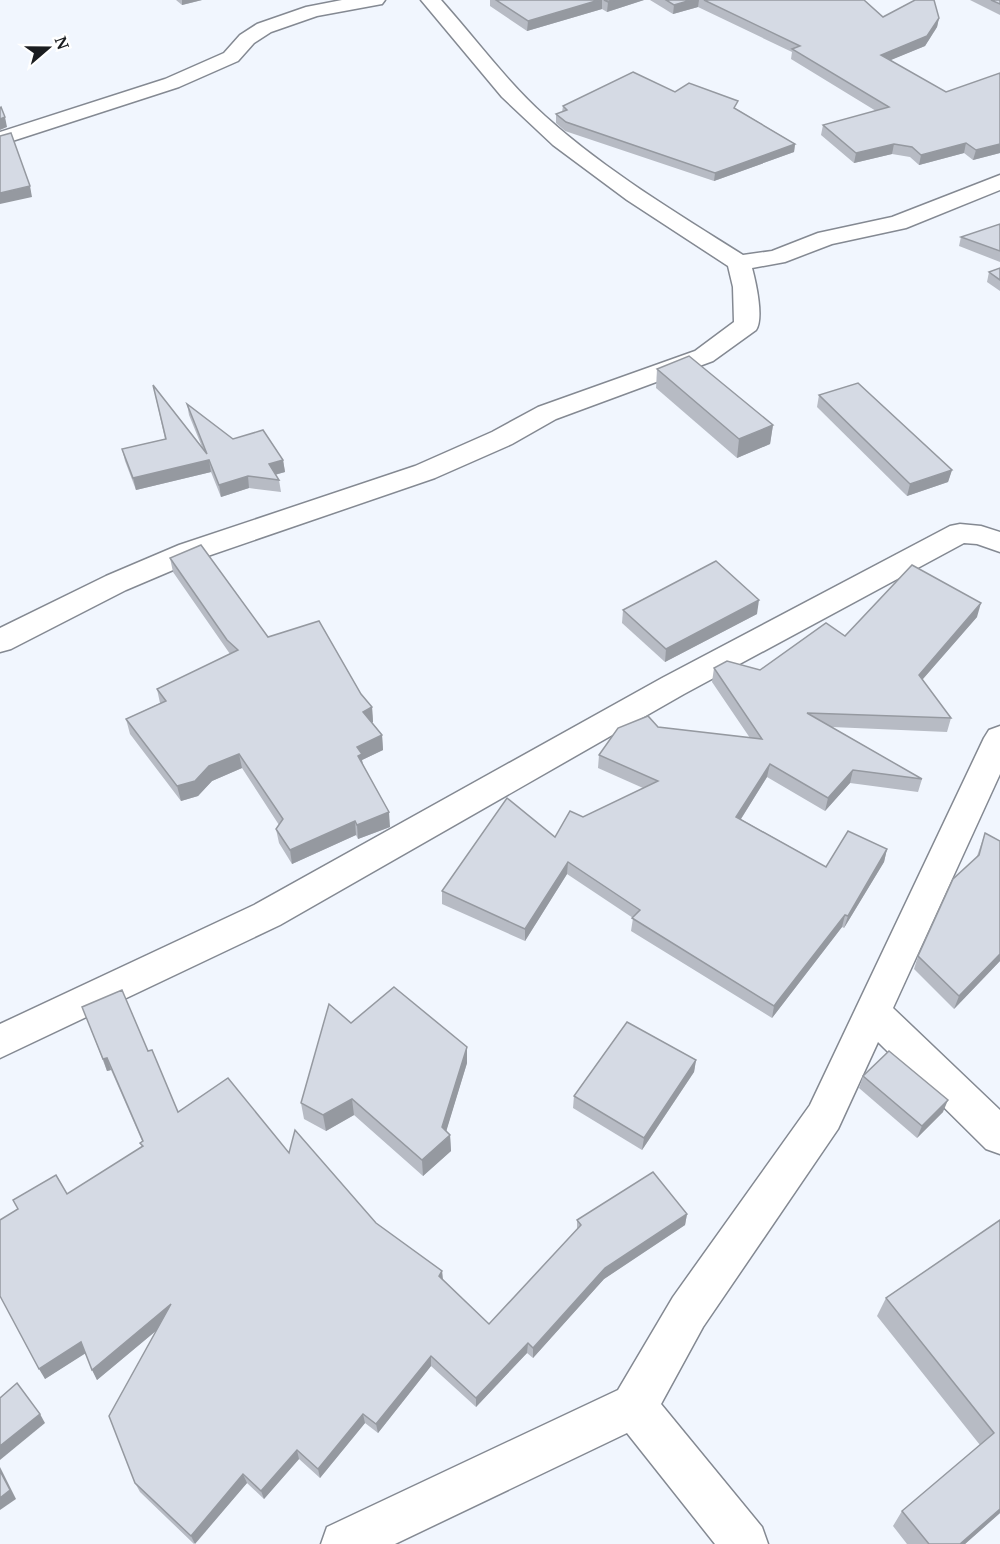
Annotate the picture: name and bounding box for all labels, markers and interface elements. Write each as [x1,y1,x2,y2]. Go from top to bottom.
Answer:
north arrow [18,18,78,78]
text: N [50,33,75,53]

